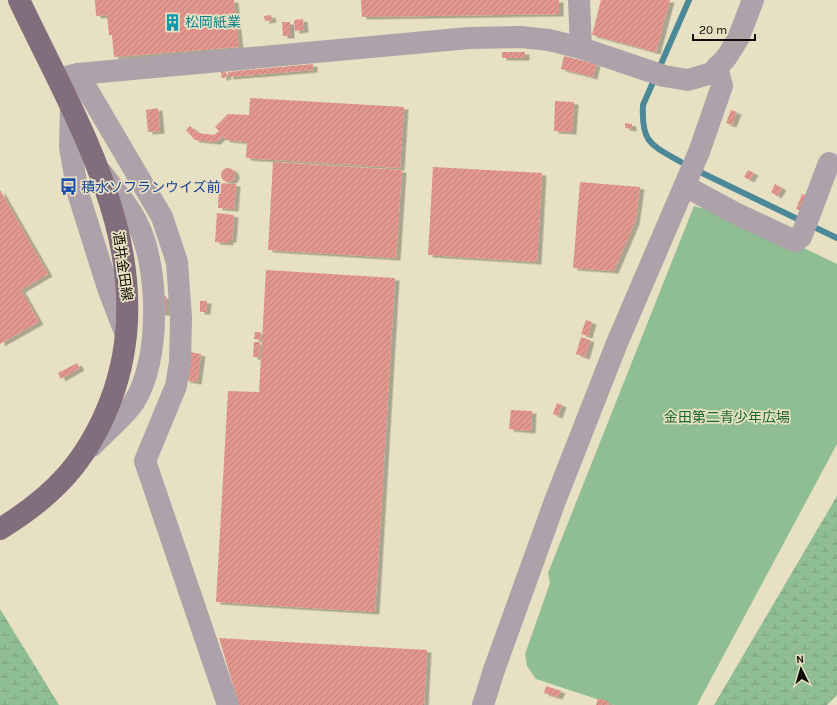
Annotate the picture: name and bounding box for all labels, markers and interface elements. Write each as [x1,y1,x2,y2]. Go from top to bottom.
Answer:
building icon: 松岡紙業 [162,12,182,32]
place label: 松岡紙業 [185,14,241,31]
scale bar [693,16,755,42]
text: 20 m [699,23,727,37]
bus stop icon: 積水ソフランウイズ前 [58,177,78,197]
place label: 積水ソフランウイズ前 [81,179,221,196]
street label: 酒井金田線 [109,230,136,302]
park label: 金田第二青少年広場 [664,409,790,426]
north arrow [781,649,821,689]
text: N [796,653,805,666]

